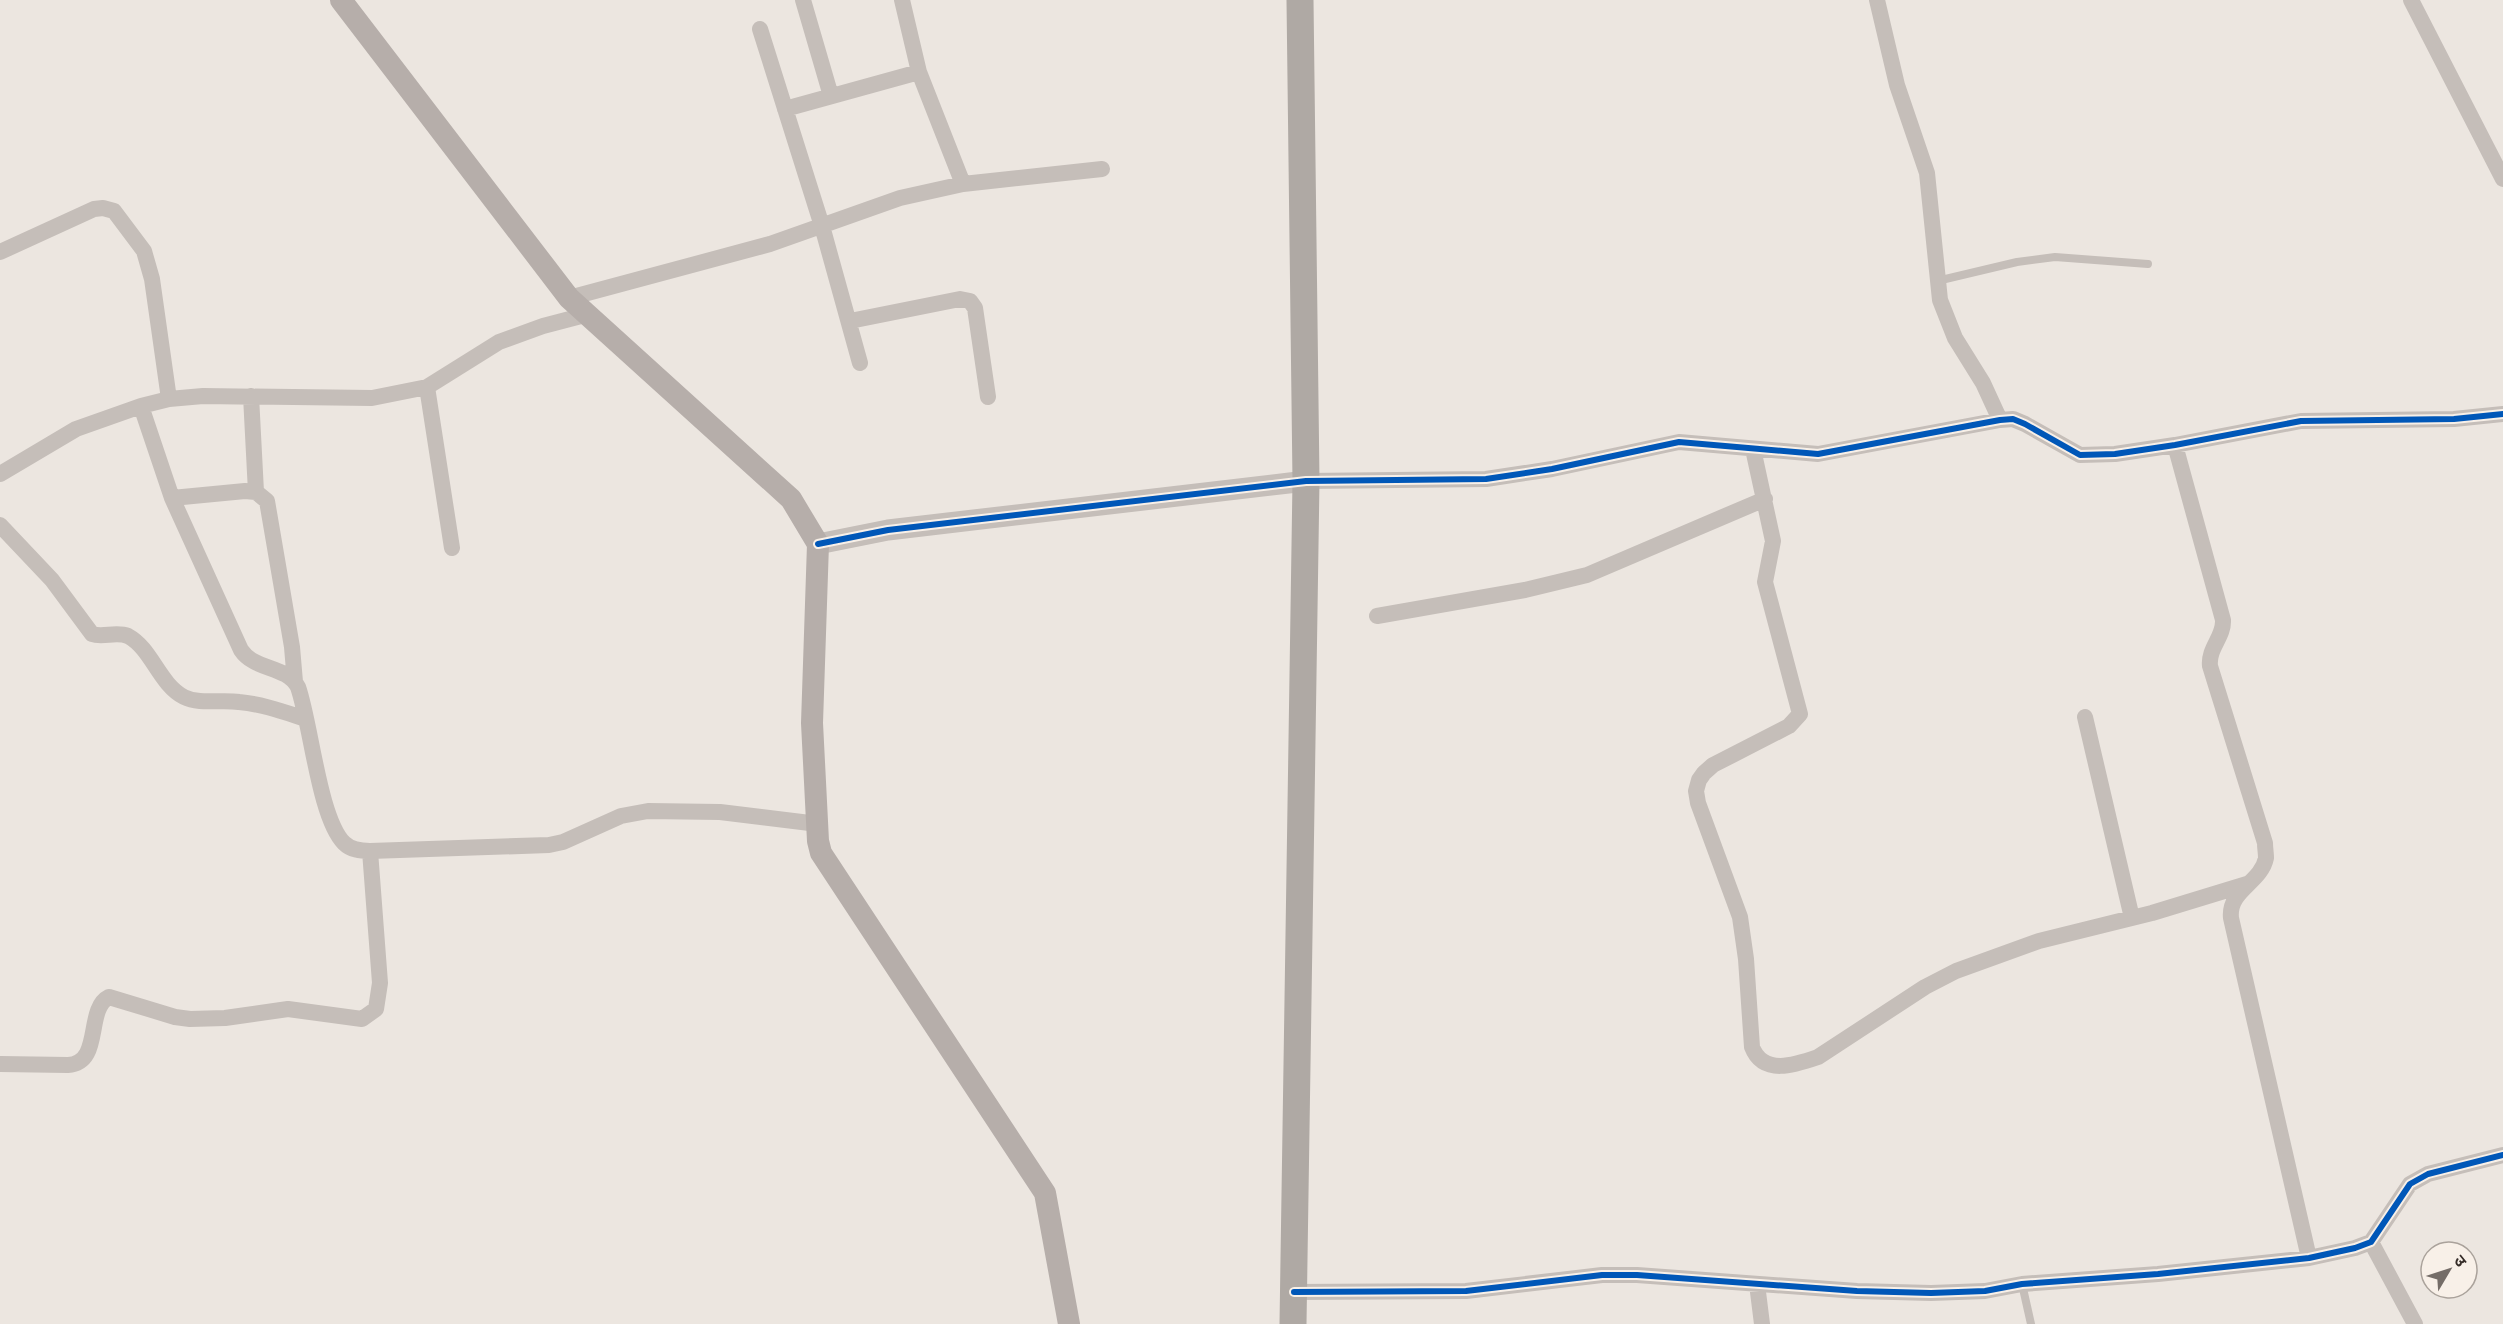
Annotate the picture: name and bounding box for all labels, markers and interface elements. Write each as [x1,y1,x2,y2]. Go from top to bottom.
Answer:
north arrow [2419,1240,2479,1300]
text: उ [2449,1251,2472,1272]

